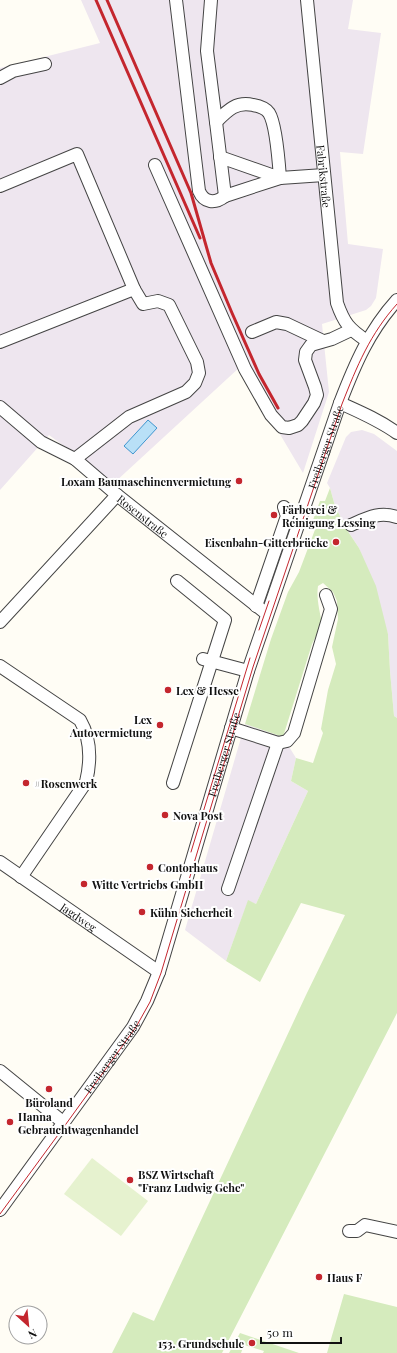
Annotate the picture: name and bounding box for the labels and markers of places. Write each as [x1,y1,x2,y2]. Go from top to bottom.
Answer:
place label: Loxam Baumaschinenvermietung [61,474,232,489]
marker: Loxam Baumaschinenvermietung [234,476,244,486]
place label: Färberei & Reinigung Lessing [282,502,376,530]
marker: Färberei & Reinigung Lessing [269,510,279,520]
place label: Eisenbahn-Gitterbrücke [205,535,328,550]
marker: Eisenbahn-Gitterbrücke [331,537,341,547]
place label: Lex & Hesse [176,683,239,698]
marker: Lex & Hesse [163,685,173,695]
place label: Lex Autovermietung [69,712,153,740]
marker: Lex Autovermietung [155,720,165,730]
place label: #Rosenwerk [34,776,98,791]
marker: #Rosenwerk [21,778,31,788]
place label: Nova Post [173,808,223,823]
marker: Nova Post [160,810,170,820]
place label: Contorhaus [158,860,218,875]
marker: Contorhaus [145,862,155,872]
place label: Witte Vertriebs GmbH [91,877,204,892]
marker: Witte Vertriebs GmbH [79,879,89,889]
place label: Kühn Sicherheit [150,905,232,920]
marker: Kühn Sicherheit [137,907,147,917]
marker: Büroland [44,1084,54,1094]
place label: Büroland [25,1095,73,1110]
place label: Hanna Gebrauchtwagenhandel [18,1109,139,1137]
marker: Hanna Gebrauchtwagenhandel [5,1117,15,1127]
place label: BSZ Wirtschaft "Franz Ludwig Gehe" [138,1167,244,1195]
marker: BSZ Wirtschaft "Franz Ludwig Gehe" [125,1175,135,1185]
place label: Haus F [327,1270,363,1285]
marker: Haus F [314,1272,324,1282]
place label: 153. Grundschule [158,1336,244,1351]
marker: 153. Grundschule [247,1338,257,1348]

